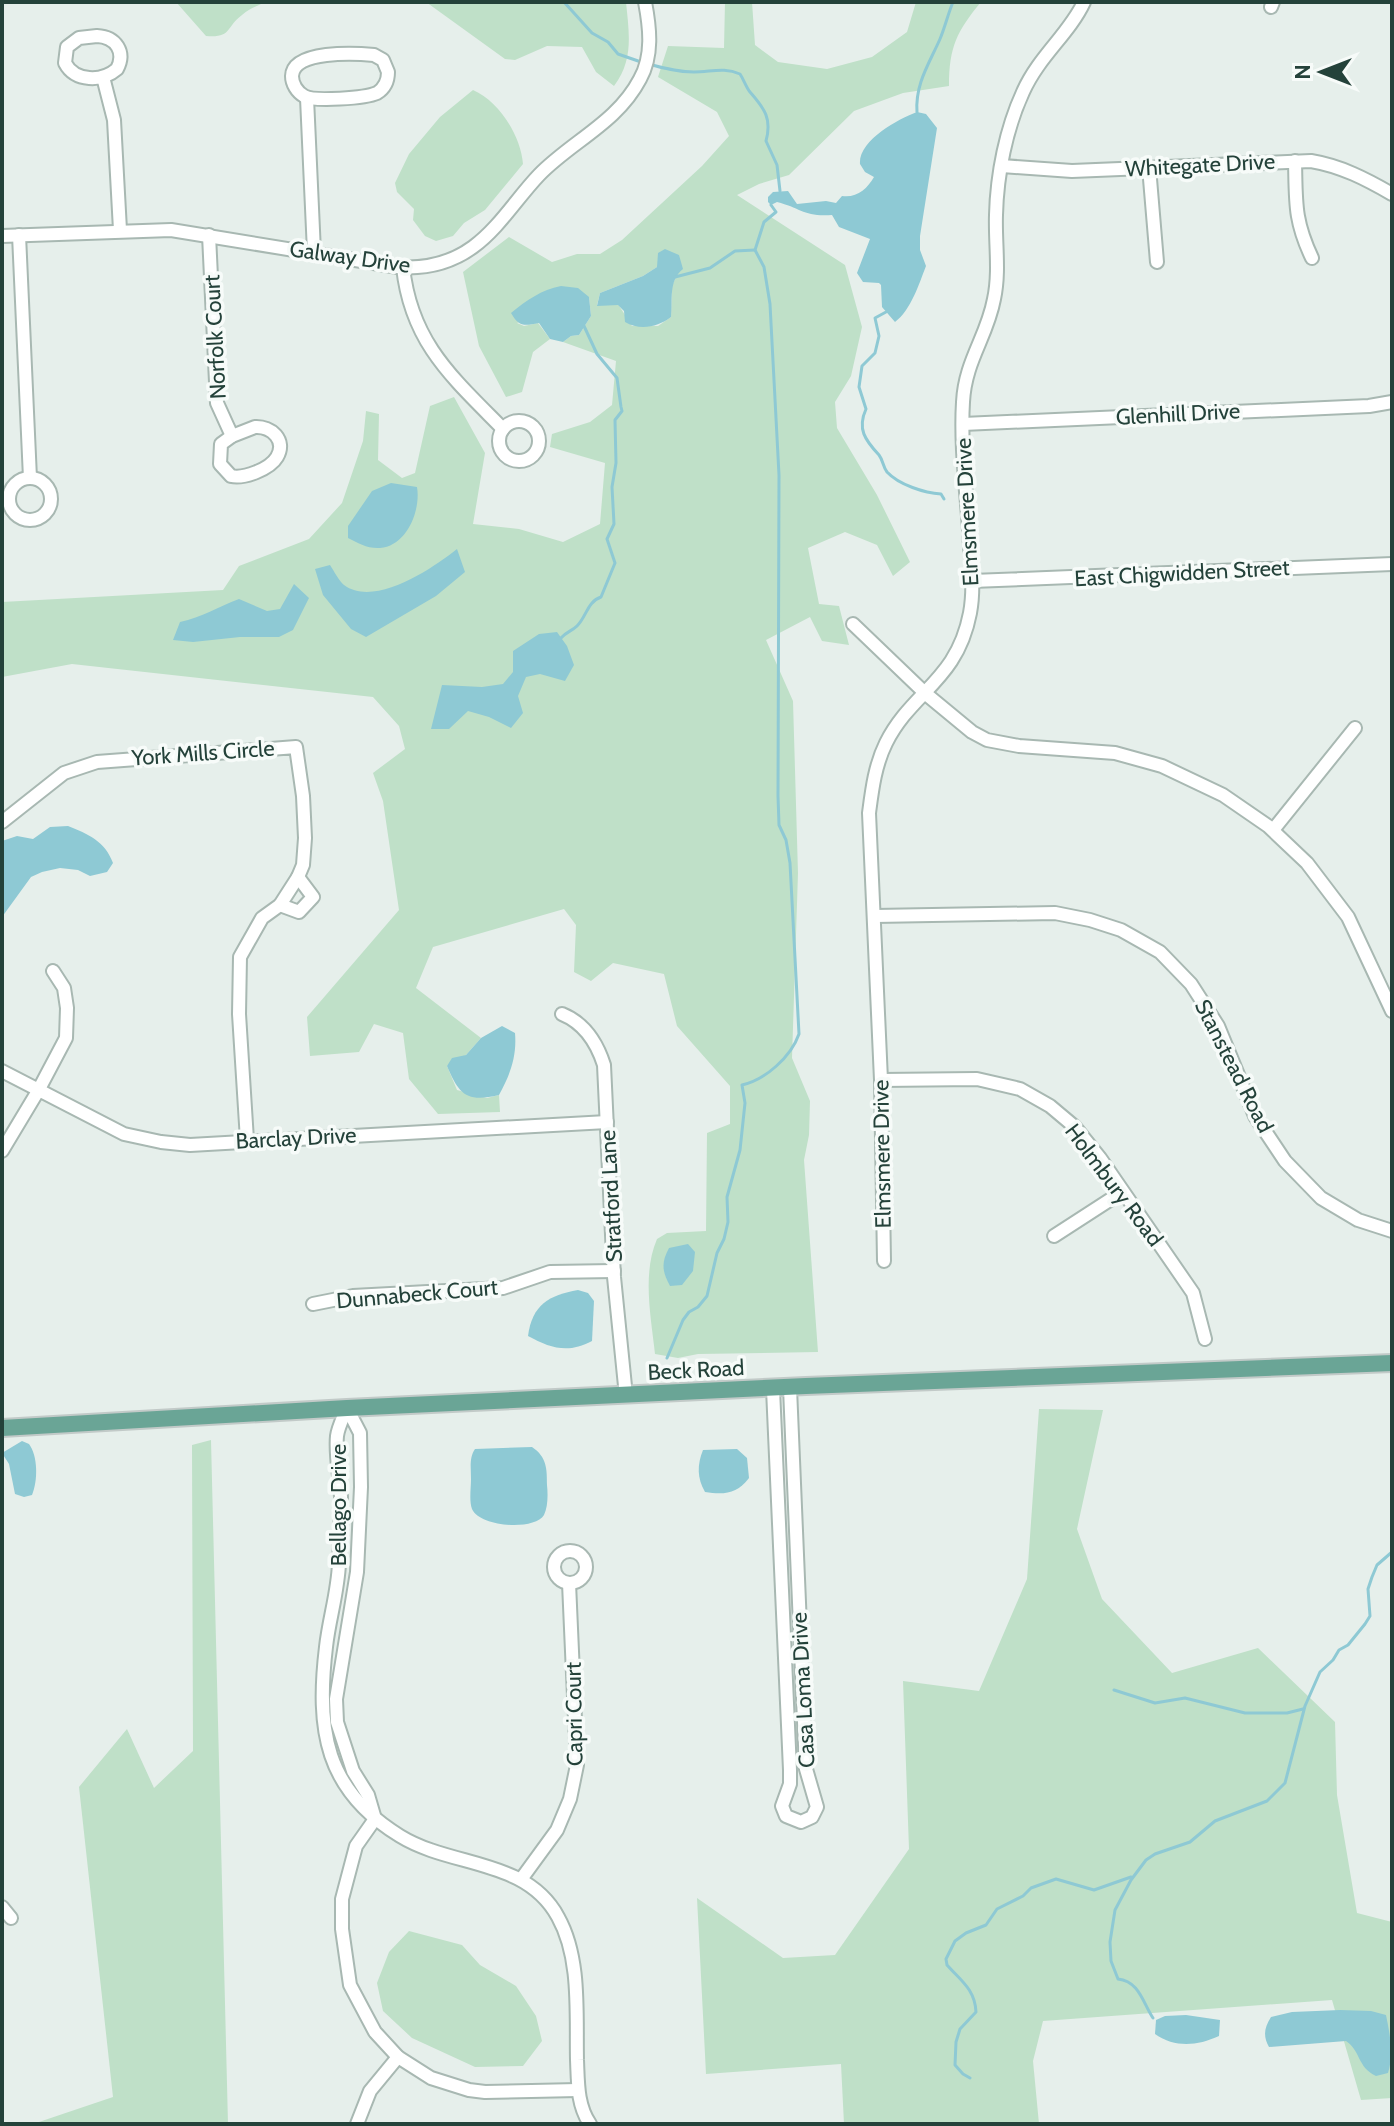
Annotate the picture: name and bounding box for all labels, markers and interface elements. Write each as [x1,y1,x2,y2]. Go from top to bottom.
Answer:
north arrow [1282,32,1362,112]
text: N [1289,64,1316,80]
street label: Whitegate Drive [1124,148,1276,182]
street label: Galway Drive [288,235,412,279]
street label: Norfolk Court [198,273,232,400]
street label: Glenhill Drive [1115,397,1241,431]
street label: Elmsmere Drive [950,437,984,587]
street label: East Chigwidden Street [1074,554,1291,592]
street label: York Mills Circle [130,735,275,772]
street label: Stanstead Road [1189,995,1279,1137]
street label: Elmsmere Drive [867,1079,897,1229]
street label: Holmbury Road [1059,1118,1169,1252]
street label: Barclay Drive [235,1121,357,1155]
street label: Stratford Lane [594,1129,628,1263]
street label: Dunnabeck Court [335,1273,499,1315]
street label: Beck Road [647,1354,745,1386]
street label: Bellago Drive [325,1444,352,1566]
street label: Casa Loma Drive [785,1612,821,1768]
street label: Capri Court [560,1661,588,1766]

